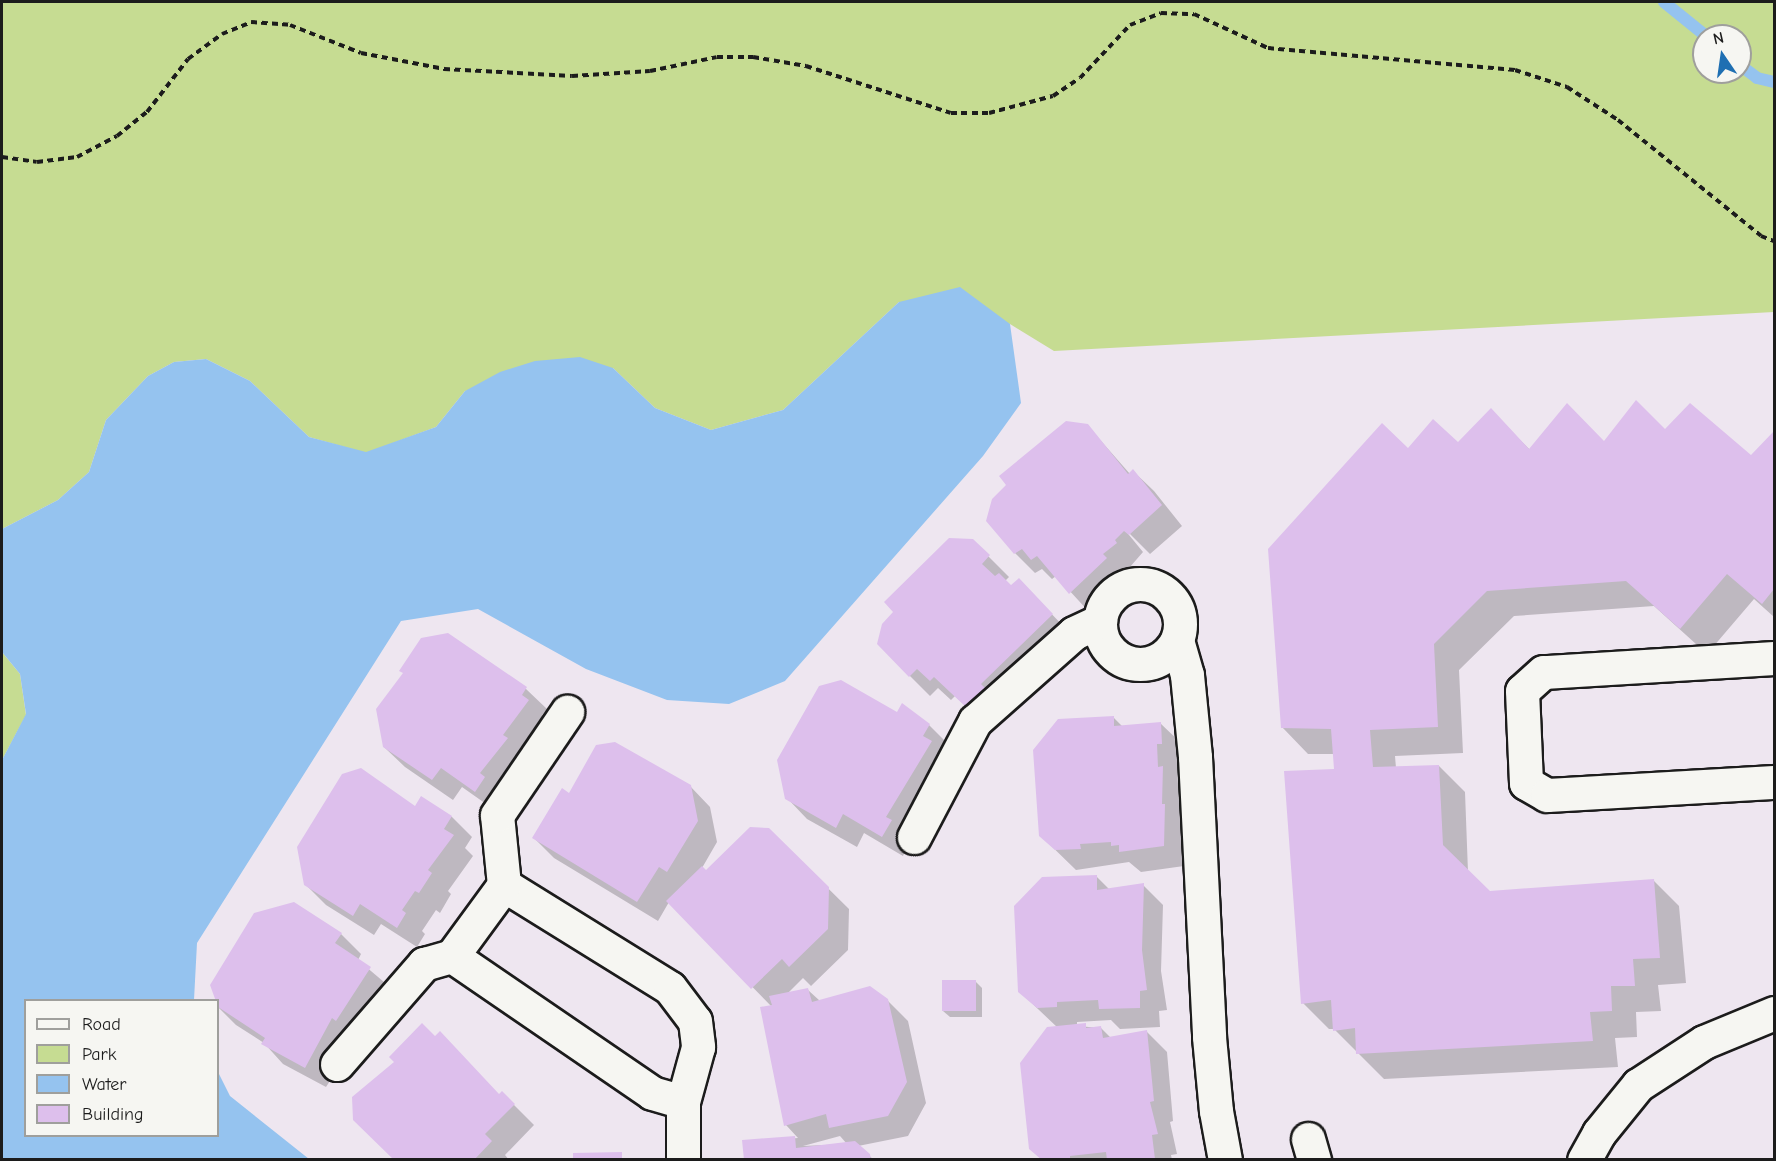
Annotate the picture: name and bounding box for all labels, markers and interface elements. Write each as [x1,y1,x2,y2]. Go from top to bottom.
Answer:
north arrow [1692,24,1752,84]
text: N [1711,28,1726,48]
legend [24,999,219,1137]
text: Road [82,1014,121,1035]
text: Park [82,1044,116,1065]
text: Water [82,1074,126,1095]
text: Building [82,1104,144,1125]

